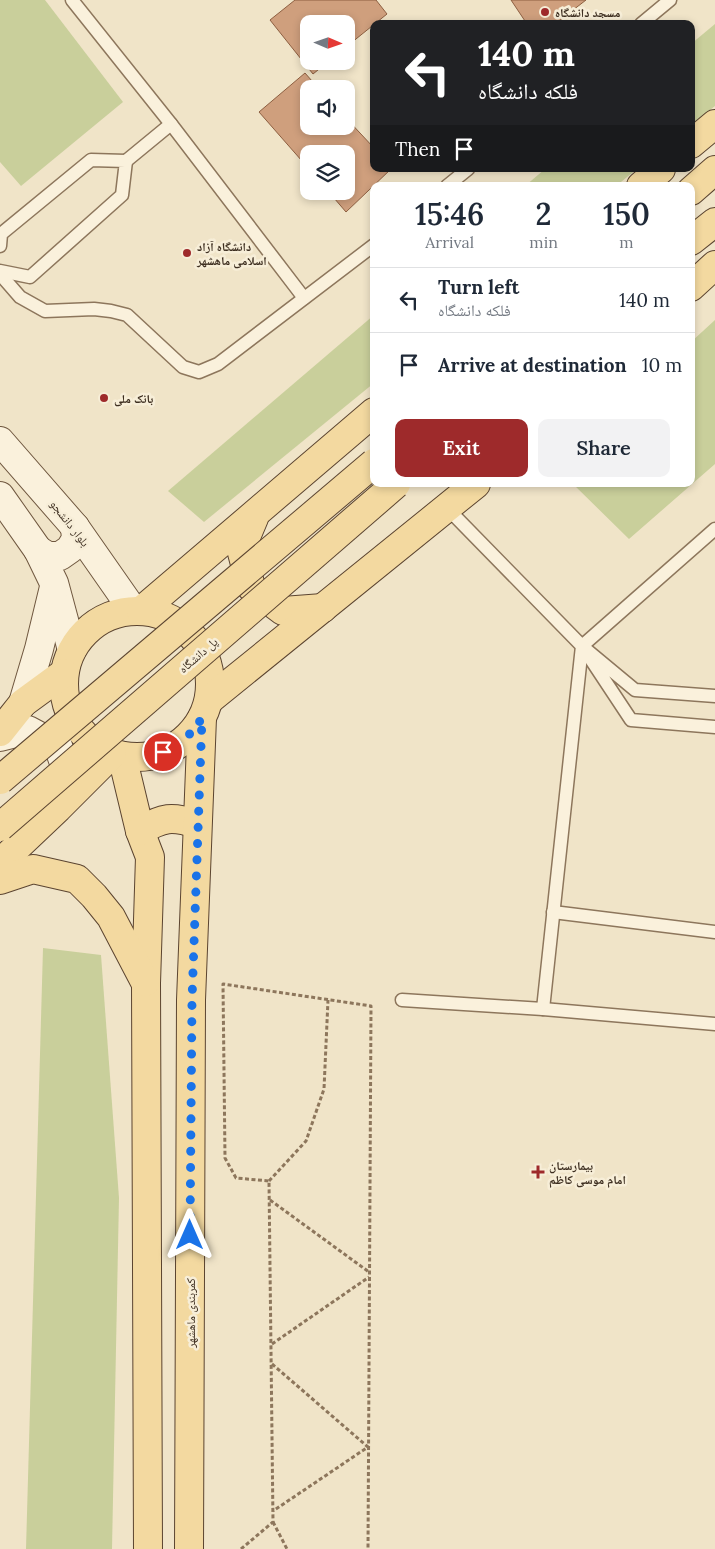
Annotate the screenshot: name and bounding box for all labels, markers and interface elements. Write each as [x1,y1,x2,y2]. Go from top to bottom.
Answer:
place label: مسجد دانشگاه [555,5,621,20]
marker: مسجد دانشگاه [539,6,551,18]
north arrow [300,15,355,70]
map controls [300,15,355,200]
text: 140 m [478,31,575,76]
icon: left [395,40,460,105]
text: فلکه دانشگاه [478,77,578,105]
button: sound [300,80,355,135]
icon: arrive [450,135,478,163]
text: Then [395,137,440,161]
button: layers [300,145,355,200]
text: 15:46 [415,195,484,233]
text: 2 [536,195,552,233]
text: 150 [603,195,650,233]
text: Arrival [425,232,474,252]
text: min [529,232,558,252]
text: m [619,232,634,252]
place label: دانشگاه آزاد اسلامی ماهشهر [196,239,267,269]
marker: دانشگاه آزاد اسلامی ماهشهر [181,247,193,259]
text: Turn left [438,275,519,299]
icon: left [395,286,423,314]
text: 140 m [619,288,670,312]
text: فلکه دانشگاه [438,300,511,320]
icon: arrive [395,351,423,379]
text: Arrive at destination [438,353,627,377]
text: 10 m [642,353,682,377]
place label: بانک ملی [114,391,153,407]
marker: بانک ملی [98,392,110,404]
button: Exit [395,419,528,477]
button: Share [538,419,670,477]
street label: بلوار دانشجو [47,497,93,550]
street label: پل دانشگاه [175,634,221,676]
pin [142,731,184,773]
icon: arrive [149,738,177,766]
place label: بیمارستان امام موسی کاظم [549,1158,626,1188]
marker: بیمارستان امام موسی کاظم [531,1165,545,1179]
position arrow [163,1208,215,1260]
street label: کمربندی ماهشهر [183,1278,198,1349]

